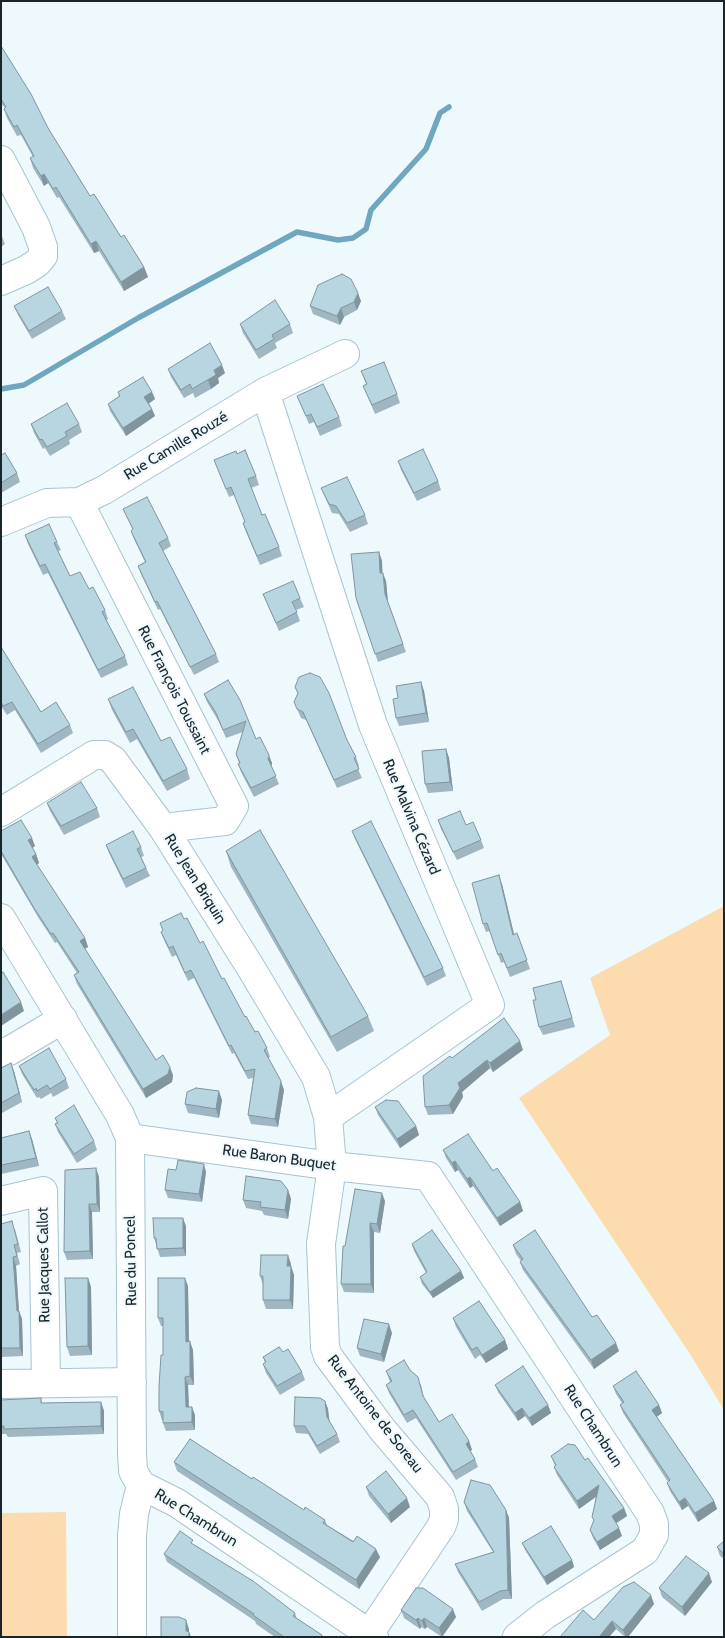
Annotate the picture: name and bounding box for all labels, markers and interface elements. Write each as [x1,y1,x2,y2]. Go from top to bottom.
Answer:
street label: Rue Camille Rouzé [121,408,231,484]
street label: Rue François Toussaint [134,623,214,757]
street label: Rue Malvina Cézard [379,756,443,878]
street label: Rue Jean Briquin [160,831,230,927]
street label: Rue Baron Buquet [221,1141,337,1175]
street label: Rue Jacques Callot [34,1207,54,1323]
street label: Rue du Poncel [121,1216,141,1306]
street label: Rue Antoine de Soreau [323,1351,427,1477]
street label: Rue Chambrun [560,1381,626,1471]
street label: Rue Chambrun [151,1485,241,1551]

